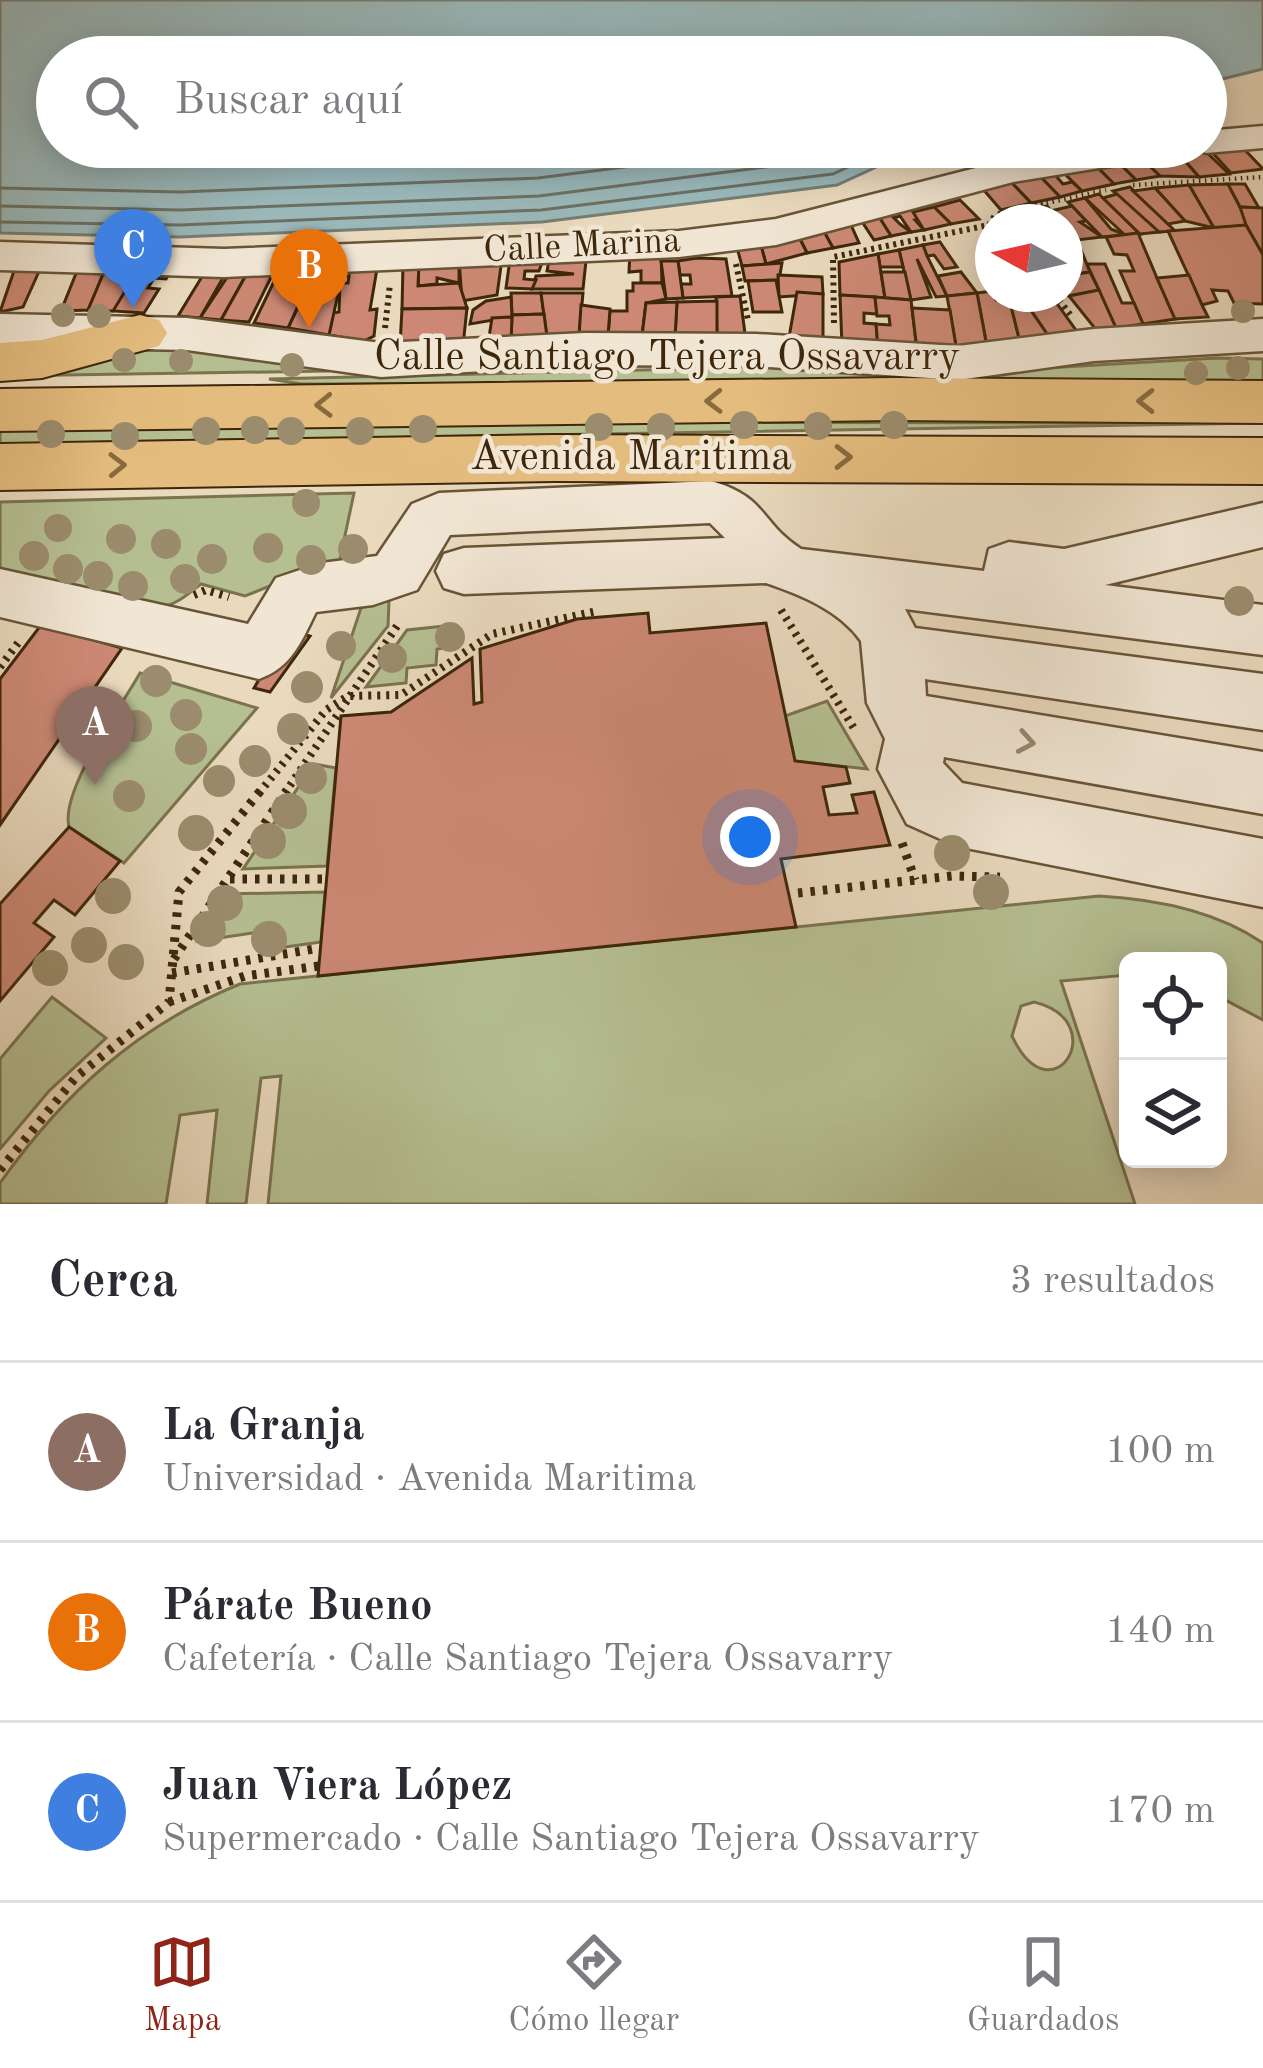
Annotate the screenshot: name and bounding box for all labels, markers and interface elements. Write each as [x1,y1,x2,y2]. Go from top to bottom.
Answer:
search box [36,36,1227,168]
icon: search [78,69,144,135]
text: Buscar aquí [174,79,403,124]
north arrow [975,204,1083,312]
pin: C [94,209,172,308]
street label: Calle Marina [482,224,682,270]
pin: B [270,229,348,328]
street label: Calle Santiago Tejera Ossavarry [374,337,960,379]
one-way arrow [704,388,722,414]
one-way arrow [1136,388,1154,414]
one-way arrow [314,392,332,418]
street label: Avenida Maritima [470,437,792,479]
one-way arrow [835,444,853,470]
one-way arrow [108,453,127,479]
pin: A [56,686,134,785]
one-way arrow [1016,728,1036,753]
your location [720,807,780,867]
map controls [1119,952,1227,1168]
button: locate [1119,952,1227,1060]
button: layers [1119,1060,1227,1168]
text: Cerca [48,1257,178,1308]
text: 3 resultados [1010,1262,1215,1301]
text: La Granja [162,1405,365,1450]
text: A [72,1432,102,1471]
text: 100 m [1105,1432,1215,1471]
text: Universidad · Avenida Maritima [162,1460,696,1499]
text: Párate Bueno [162,1585,433,1630]
text: B [73,1612,101,1651]
text: 140 m [1105,1612,1215,1651]
text: Cafetería · Calle Santiago Tejera Ossavarry [162,1640,893,1679]
text: Juan Viera López [162,1765,512,1810]
text: C [74,1792,100,1831]
text: 170 m [1105,1792,1215,1831]
text: Supermercado · Calle Santiago Tejera Ossavarry [162,1820,980,1859]
tab: Mapa [144,1929,221,2042]
tab: Cómo llegar [508,1929,679,2042]
tab: Guardados [967,1929,1119,2042]

